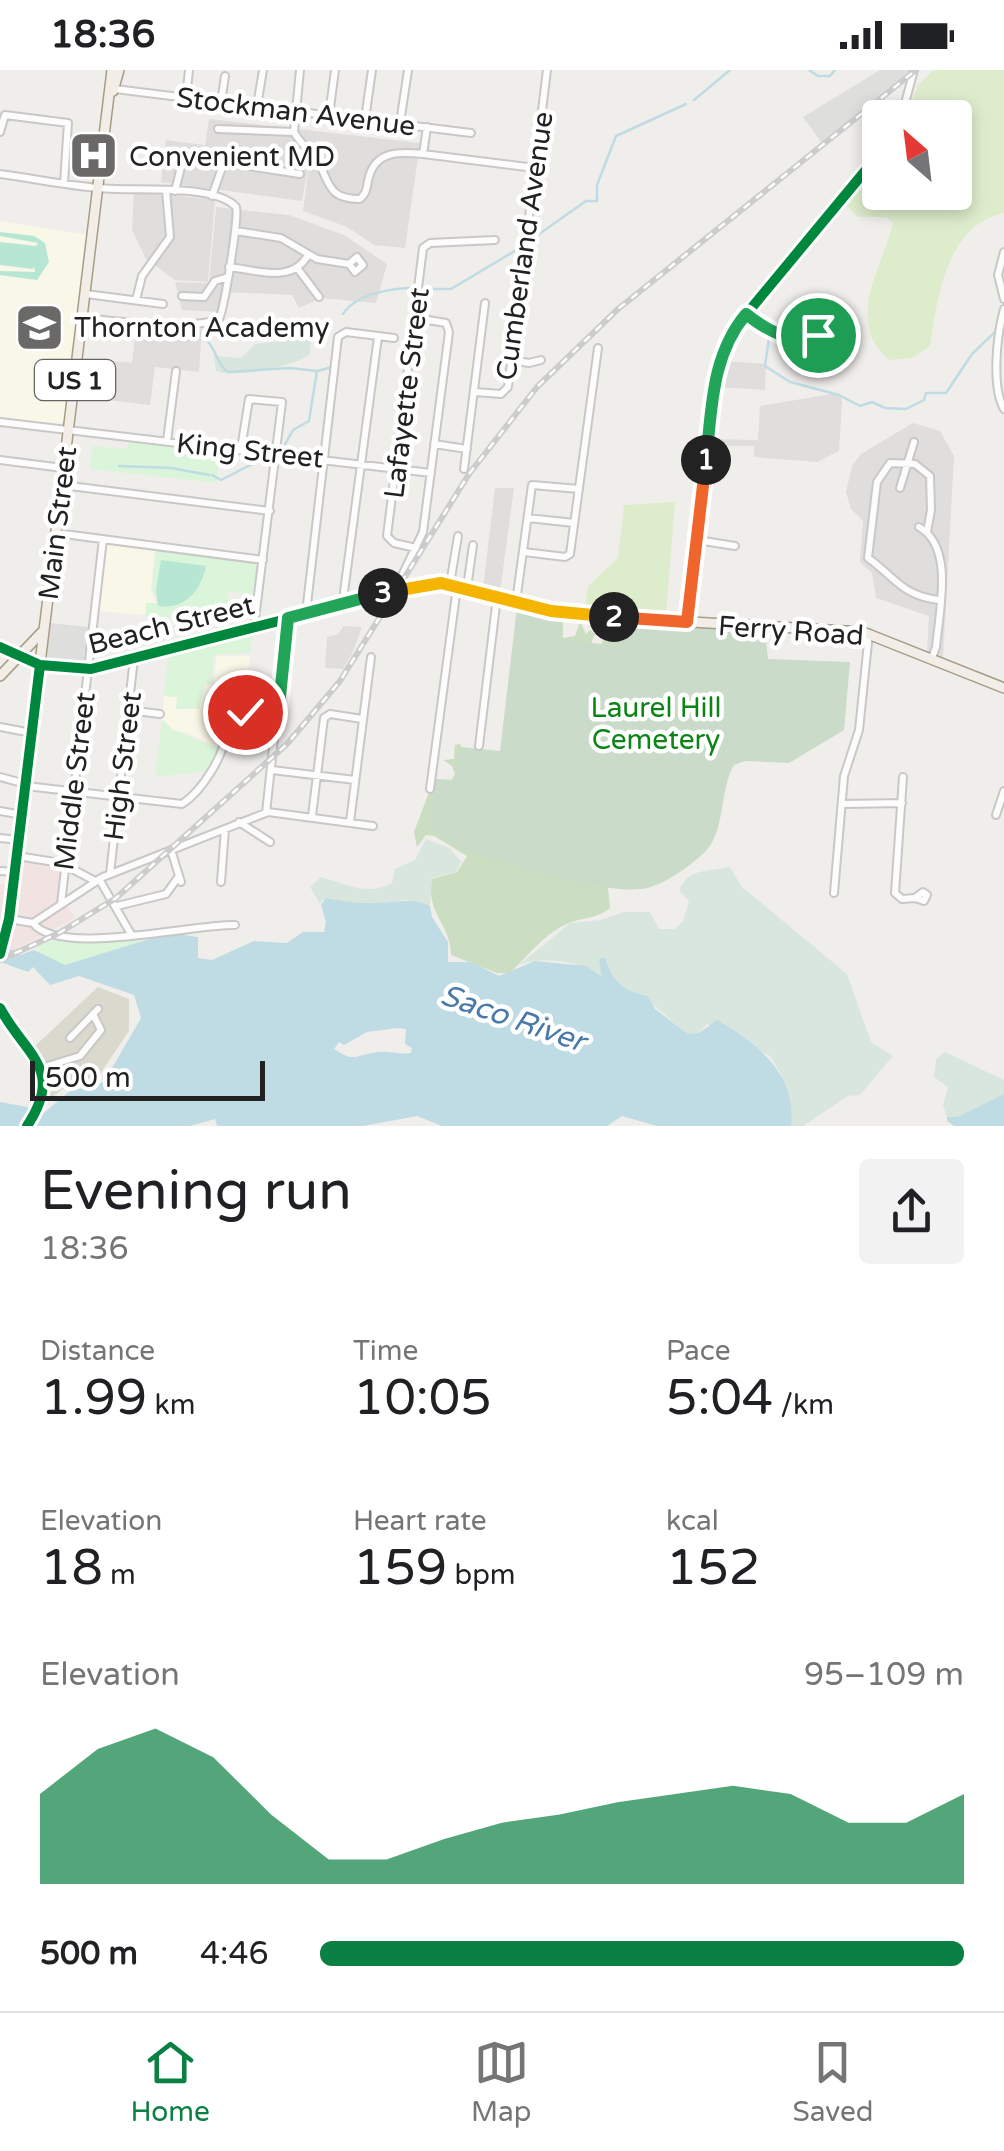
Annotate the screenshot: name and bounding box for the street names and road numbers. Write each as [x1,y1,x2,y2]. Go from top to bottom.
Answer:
street label: Stockman Avenue [175,80,417,144]
street label: Cumberland Avenue [489,110,561,383]
street label: Lafayette Street [377,285,437,501]
road number: US 1 [35,360,115,400]
street label: King Street [175,426,325,476]
street label: Main Street [32,444,84,602]
street label: Beach Street [85,588,258,662]
street label: Ferry Road [717,609,865,653]
street label: High Street [97,689,149,843]
street label: Middle Street [47,690,103,872]

